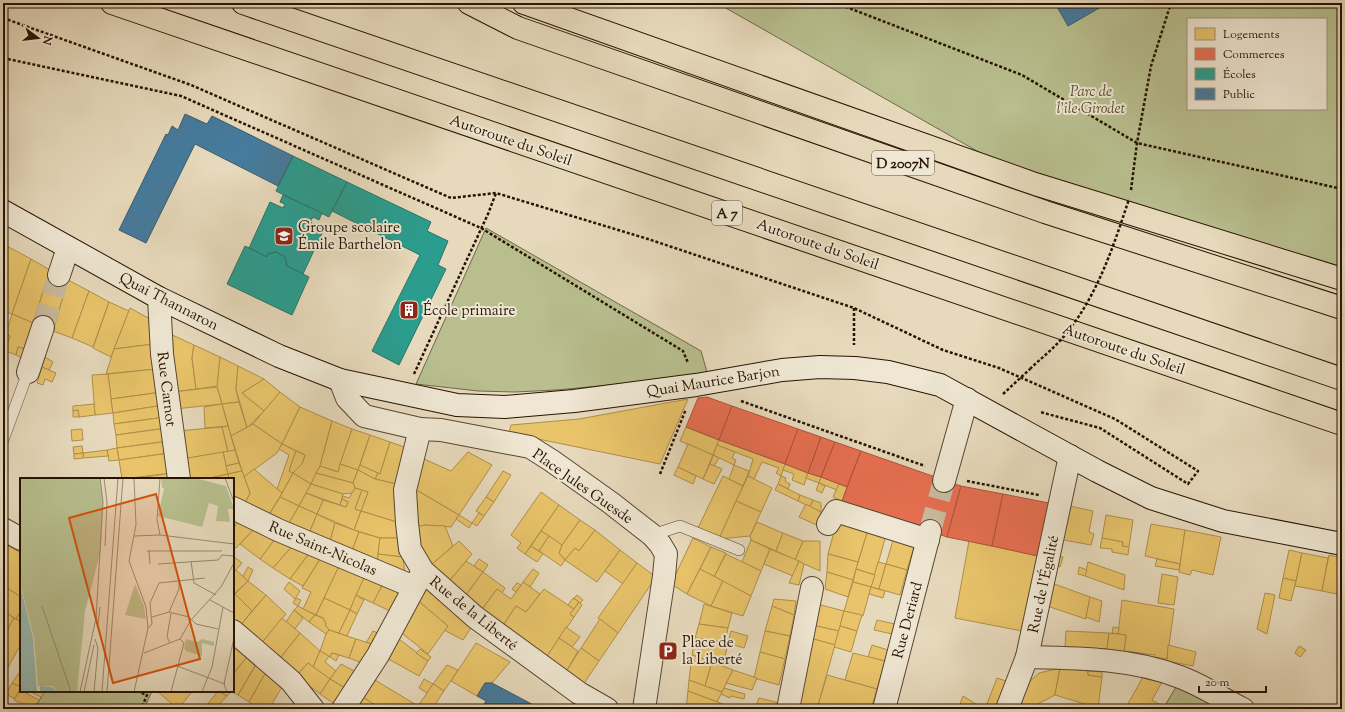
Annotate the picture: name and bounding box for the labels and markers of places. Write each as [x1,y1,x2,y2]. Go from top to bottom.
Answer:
place label: Groupe scolaire Émile Barthelon [298,218,402,256]
school or university icon: Groupe scolaire Émile Barthelon [273,225,295,247]
building icon: École primaire [398,299,420,321]
place label: École primaire [423,300,516,322]
place label: Place de la Liberté [682,633,742,671]
parking icon: Place de la Liberté [657,640,679,662]

